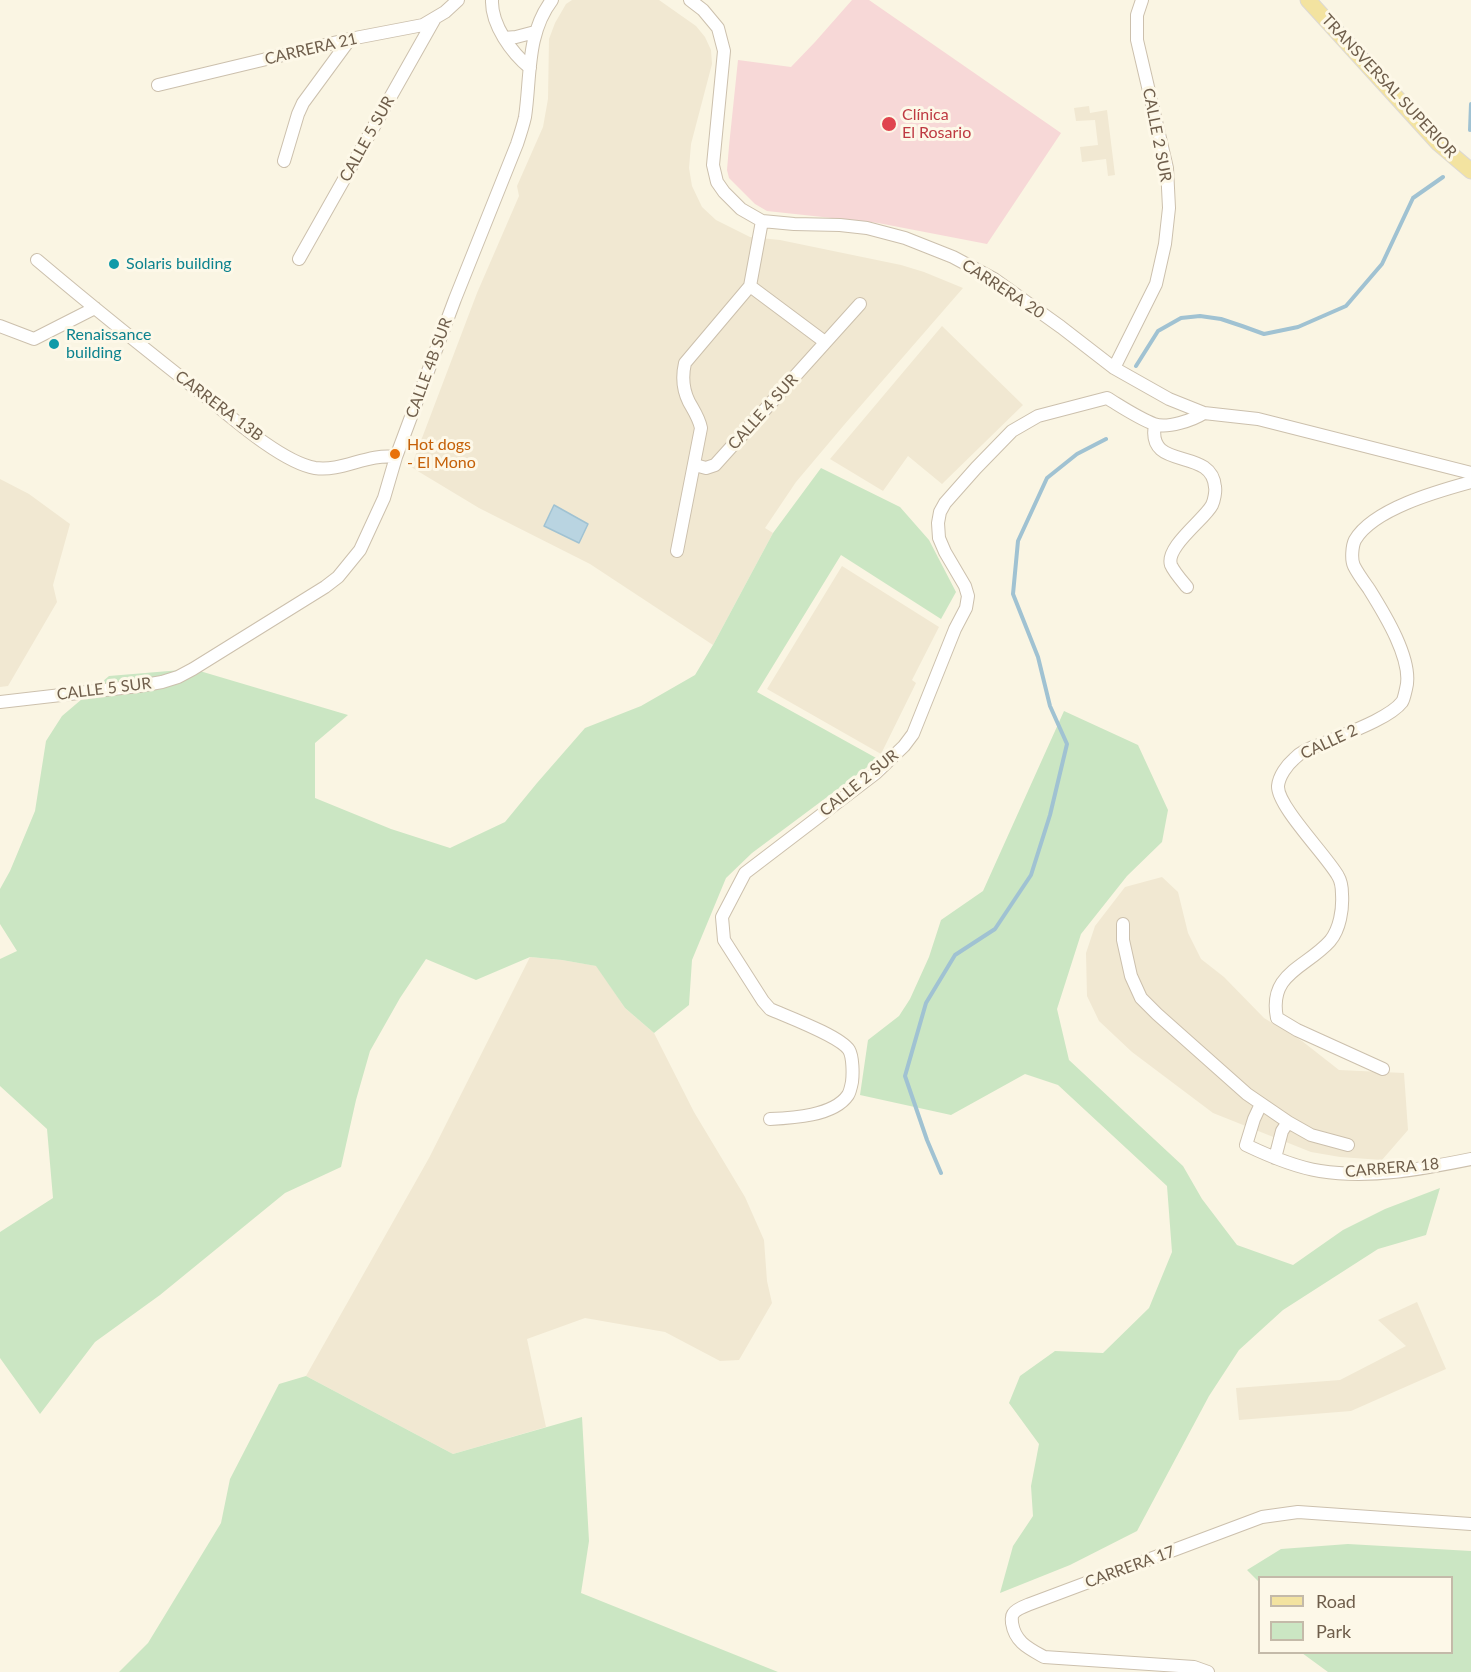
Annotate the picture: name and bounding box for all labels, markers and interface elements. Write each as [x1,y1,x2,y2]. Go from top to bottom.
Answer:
street label: TRANSVERSAL SUPERIOR [1317,10,1461,162]
street label: CARRERA 21 [263,29,359,69]
street label: CALLE 2 SUR [1138,86,1176,184]
street label: CALLE 5 SUR [336,93,398,185]
place label: Clínica El Rosario [902,105,971,143]
marker: Clínica El Rosario [880,115,898,133]
place label: Solaris building [126,254,232,274]
street label: CARRERA 20 [958,255,1048,323]
marker: Solaris building [107,257,121,271]
street label: CALLE 4B SUR [402,315,456,421]
place label: Renaissance building [66,325,151,363]
marker: Renaissance building [47,337,61,351]
street label: CARRERA 13B [171,367,267,445]
street label: CALLE 4 SUR [724,370,802,454]
place label: Hot dogs - El Mono [407,435,476,473]
marker: Hot dogs - El Mono [388,447,402,461]
street label: CALLE 5 SUR [56,674,152,704]
street label: CALLE 2 [1297,721,1361,763]
street label: CALLE 2 SUR [816,746,902,820]
street label: CARRERA 18 [1344,1154,1440,1182]
street label: CARRERA 17 [1082,1542,1178,1592]
legend [1258,1576,1453,1654]
text: Road [1316,1590,1356,1612]
text: Park [1316,1620,1351,1642]

